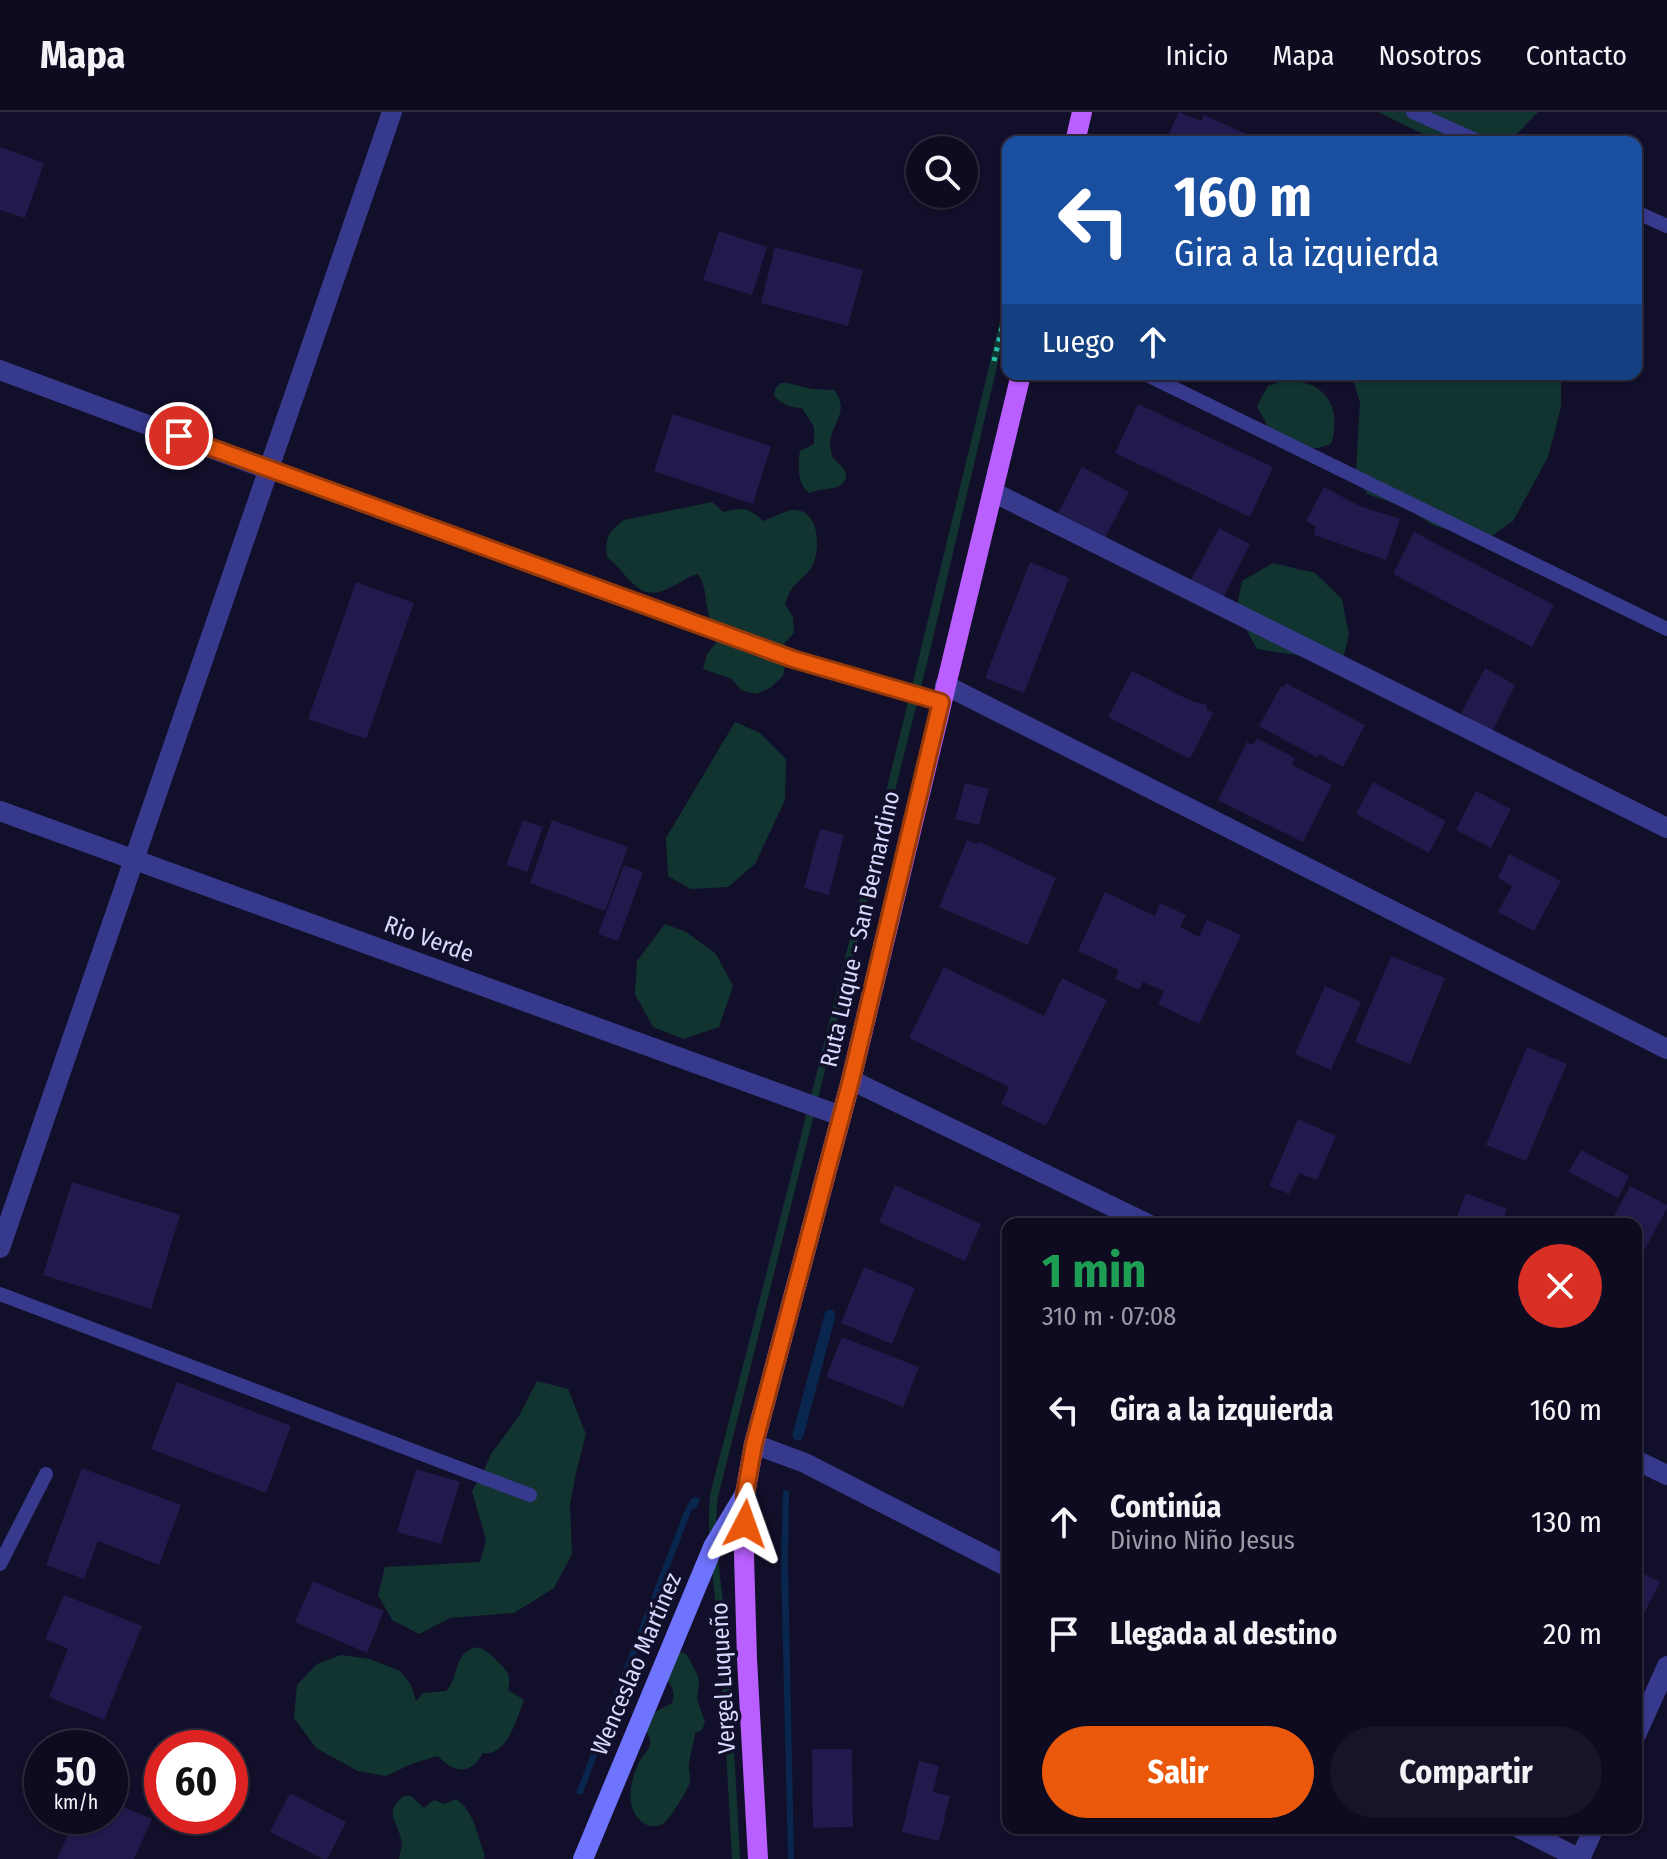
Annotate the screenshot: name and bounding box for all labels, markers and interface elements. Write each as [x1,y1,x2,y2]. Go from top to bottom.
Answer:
text: Mapa [40,32,125,78]
text: Inicio [1166,39,1228,72]
text: Mapa [1272,39,1334,72]
text: Nosotros [1378,39,1482,72]
text: Contacto [1526,39,1627,72]
map controls [906,136,978,208]
button: search [906,136,978,208]
text: 160 m [1174,164,1312,231]
icon: left [1042,168,1146,272]
text: Gira a la izquierda [1174,232,1439,276]
icon: ahead [1131,320,1175,364]
text: Luego [1042,324,1115,360]
pin [145,402,213,470]
icon: arrive [157,414,201,458]
street label: Ruta Luque - San Bernardino [815,788,905,1070]
street label: Rio Verde [380,910,478,968]
text: 1 min [1042,1242,1147,1300]
button: close [1518,1244,1602,1328]
text: 310 m · 07:08 [1042,1301,1176,1332]
icon: left [1042,1388,1086,1432]
text: Gira a la izquierda [1110,1392,1333,1428]
text: 160 m [1530,1392,1602,1428]
position arrow [703,1482,787,1566]
text: Continúa [1110,1489,1221,1525]
icon: ahead [1042,1500,1086,1544]
text: 130 m [1531,1504,1602,1540]
text: Divino Niño Jesus [1110,1525,1295,1556]
street label: Wenceslao Martínez [585,1569,687,1759]
street label: Vergel Luqueño [705,1602,741,1754]
icon: arrive [1042,1612,1086,1656]
text: Llegada al destino [1110,1616,1337,1652]
text: 20 m [1543,1616,1602,1652]
button: Salir [1042,1726,1314,1818]
button: Compartir [1330,1726,1602,1818]
speed limit sign: 60 [144,1730,248,1834]
text: 50 [55,1748,97,1796]
text: km/h [54,1790,98,1814]

